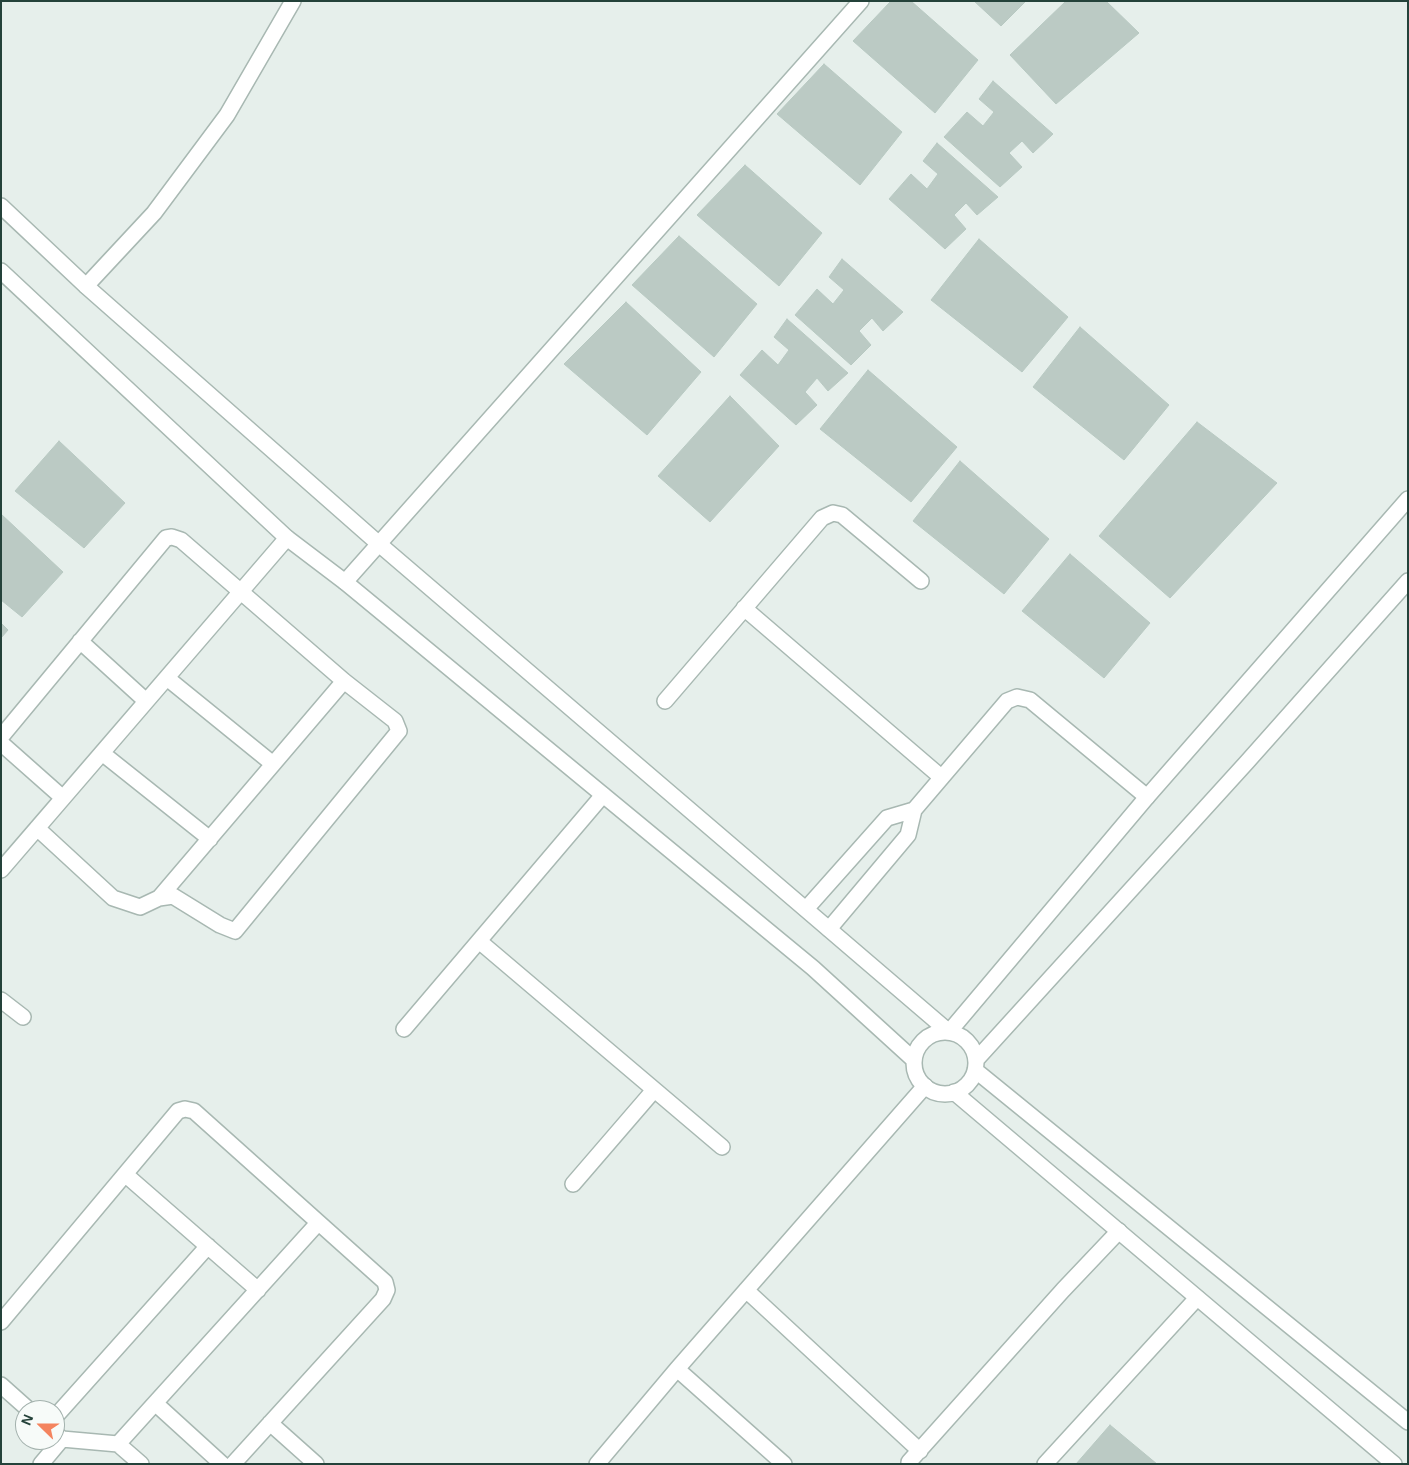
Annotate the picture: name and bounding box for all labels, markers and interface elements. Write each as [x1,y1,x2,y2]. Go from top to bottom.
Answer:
north arrow [15,1400,65,1450]
text: N [18,1412,36,1427]

